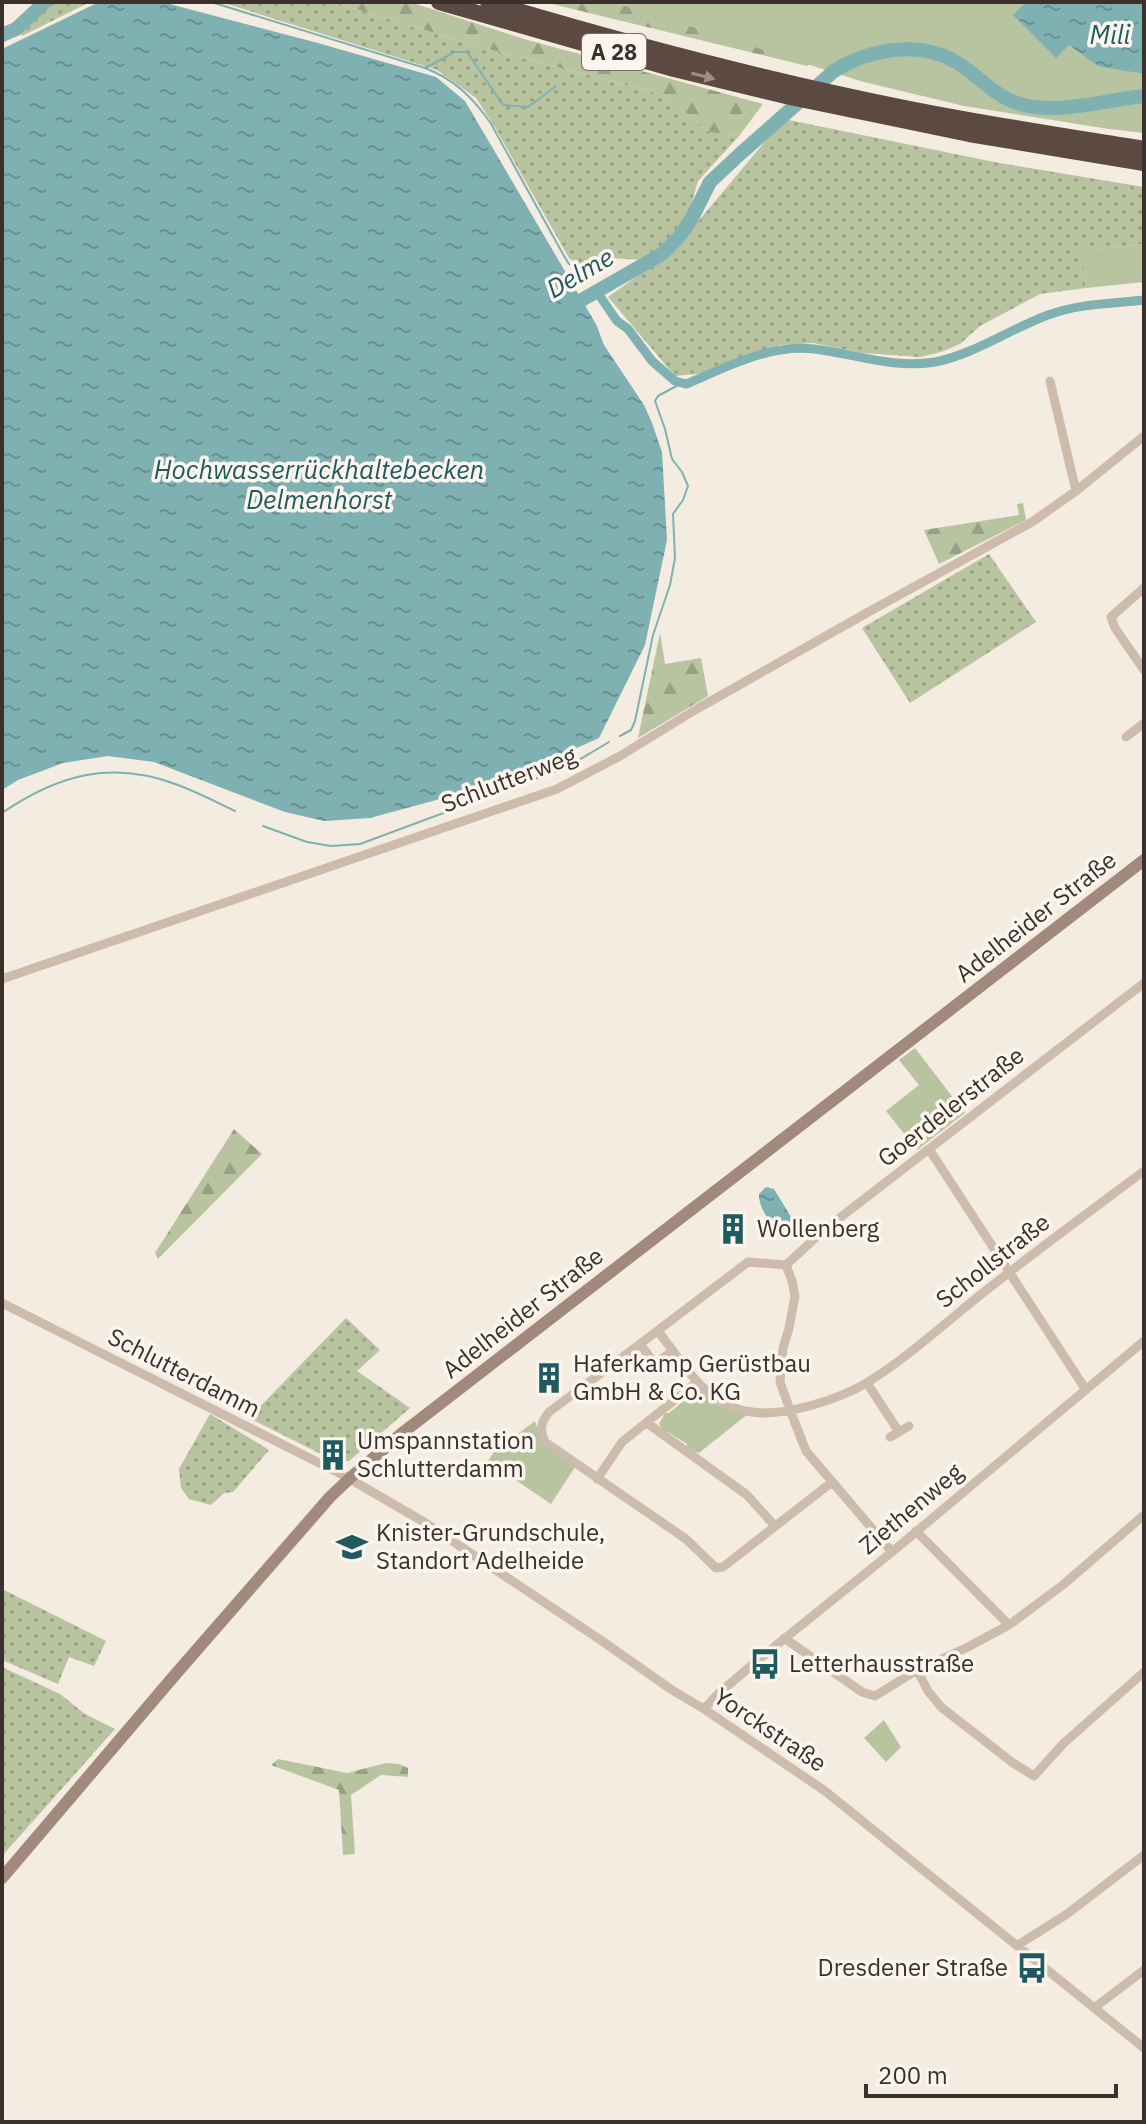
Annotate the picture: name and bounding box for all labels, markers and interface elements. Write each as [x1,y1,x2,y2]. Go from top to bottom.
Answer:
water label: Mili [1090,17,1131,51]
road number: A 28 [582,34,646,70]
one-way arrow [690,70,715,82]
water label: Delme [540,239,619,305]
water label: Hochwasserrückhaltebecken Delmenhorst [154,452,484,516]
street label: Schlutterweg [436,738,581,820]
street label: Adelheider Straße [948,843,1122,989]
street label: Goerdelerstraße [871,1039,1030,1173]
street label: Schollstraße [929,1206,1056,1315]
building icon: Wollenberg [716,1212,750,1246]
place label: Wollenberg [757,1212,880,1244]
street label: Adelheider Straße [435,1239,609,1385]
street label: Schlutterdamm [103,1320,266,1424]
place label: Haferkamp Gerüstbau GmbH & Co. KG [573,1347,811,1407]
building icon: Haferkamp Gerüstbau GmbH & Co. KG [532,1361,566,1395]
place label: Umspannstation Schlutterdamm [357,1424,534,1484]
building icon: Umspannstation Schlutterdamm [316,1438,350,1472]
street label: Ziethenweg [852,1455,969,1561]
place label: Knister-Grundschule, Standort Adelheide [376,1516,605,1576]
school or university icon: Knister-Grundschule, Standort Adelheide [335,1530,369,1564]
bus stop icon: Letterhausstraße [748,1647,782,1681]
place label: Letterhausstraße [789,1647,974,1679]
street label: Yorckstraße [708,1680,833,1779]
place label: Dresdener Straße [818,1951,1008,1983]
bus stop icon: Dresdener Straße [1015,1951,1049,1985]
scale bar [866,2048,1116,2098]
text: 200 m [878,2059,948,2091]

